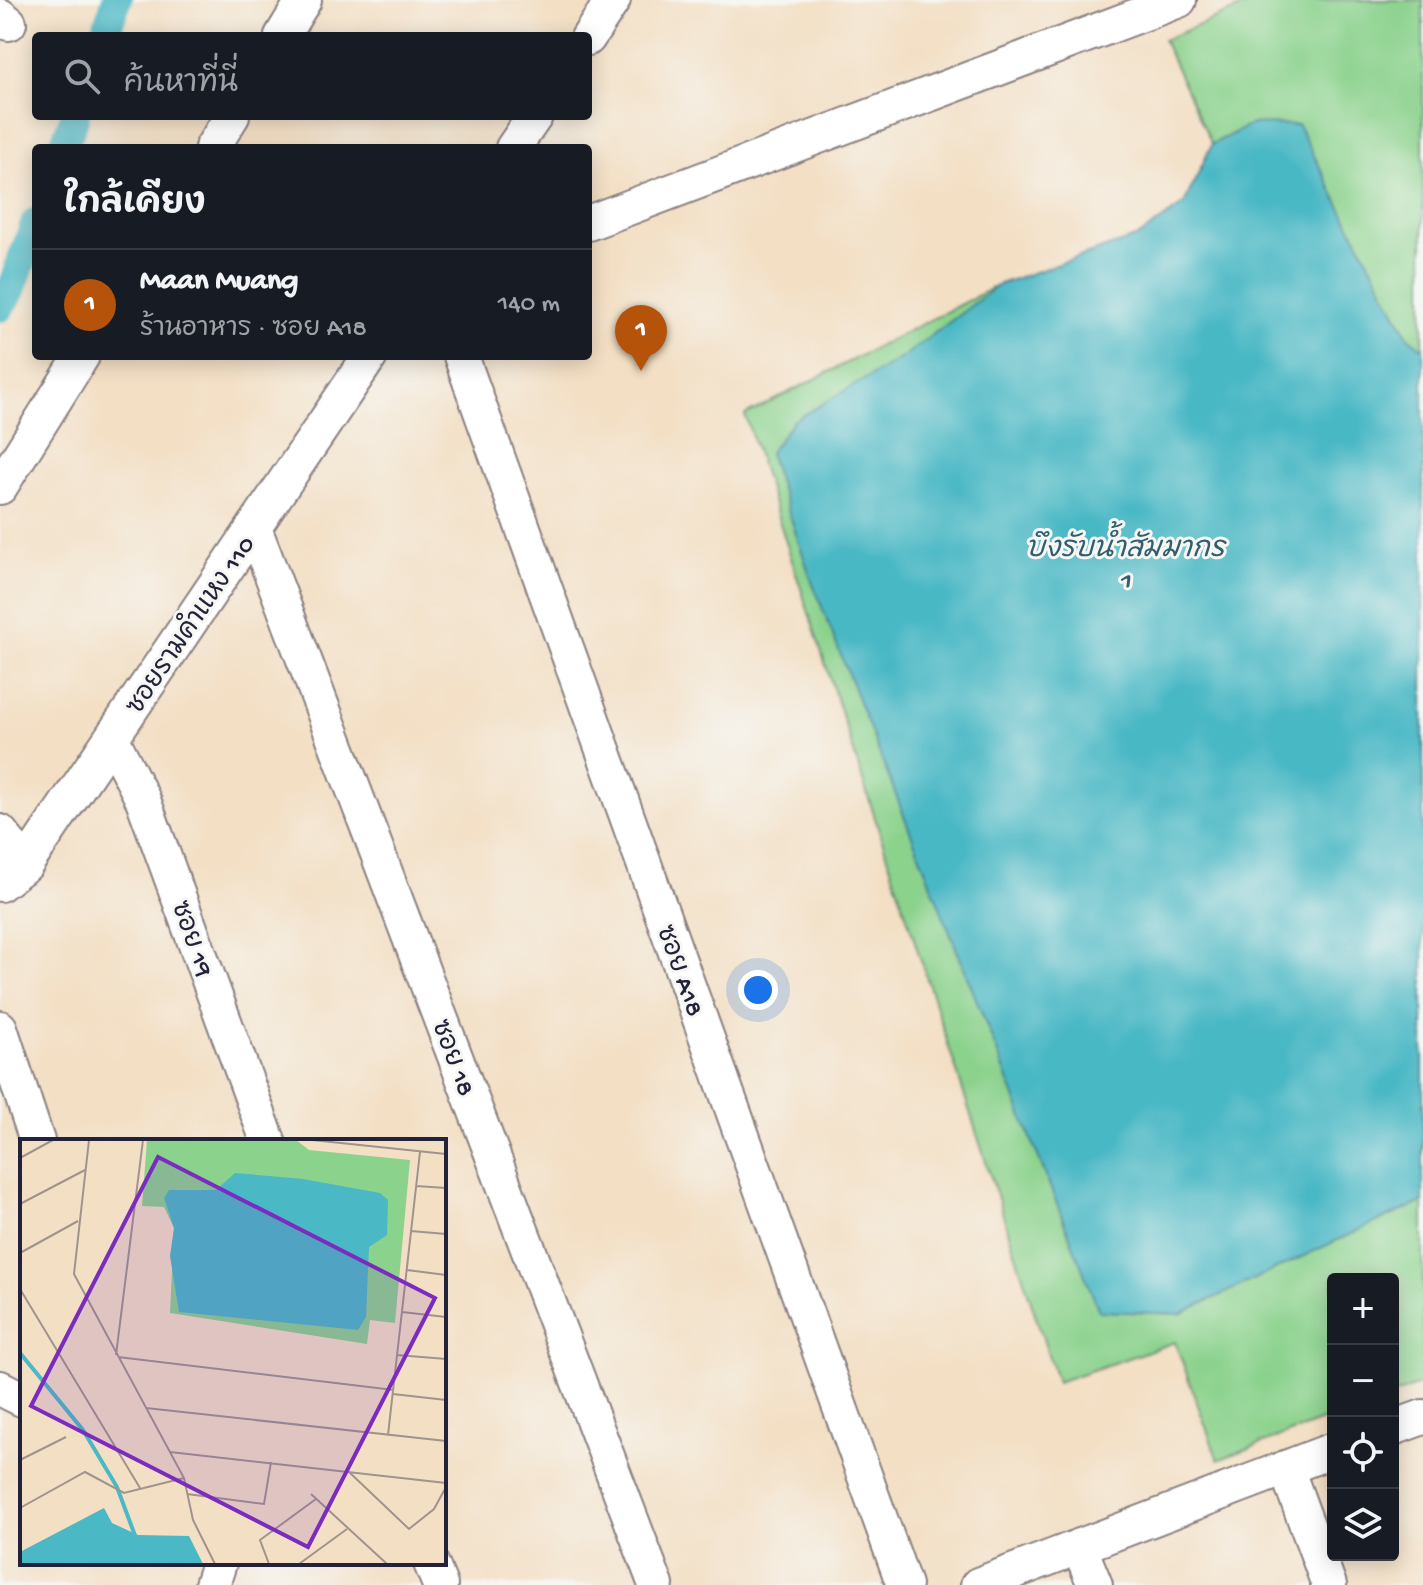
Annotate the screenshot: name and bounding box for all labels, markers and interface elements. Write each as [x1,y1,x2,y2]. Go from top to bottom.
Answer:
search box [32,32,592,120]
icon: search [60,54,104,98]
text: ค้นหาที่นี่ [124,68,238,103]
text: ใกล้เคียง [64,186,206,226]
text: Maan Muang [140,265,298,300]
text: 1 [85,290,95,321]
text: 140 m [498,290,560,321]
pin: 1 [615,305,667,371]
text: ร้านอาหาร · ซอย A18 [140,315,367,346]
water label: บึงรับน้ำสัมมากร 1 [1025,521,1227,599]
street label: ซอยรามคำแหง 110 [118,529,264,722]
street label: ซอย 19 [162,898,218,982]
street label: ซอย A18 [647,922,709,1021]
your location [738,970,778,1010]
street label: ซอย 18 [422,1016,479,1101]
inset map [20,1139,446,1565]
map controls [1327,1273,1399,1561]
button: + [1327,1273,1399,1345]
button: − [1327,1345,1399,1417]
button: locate [1327,1417,1399,1489]
button: layers [1327,1489,1399,1561]

